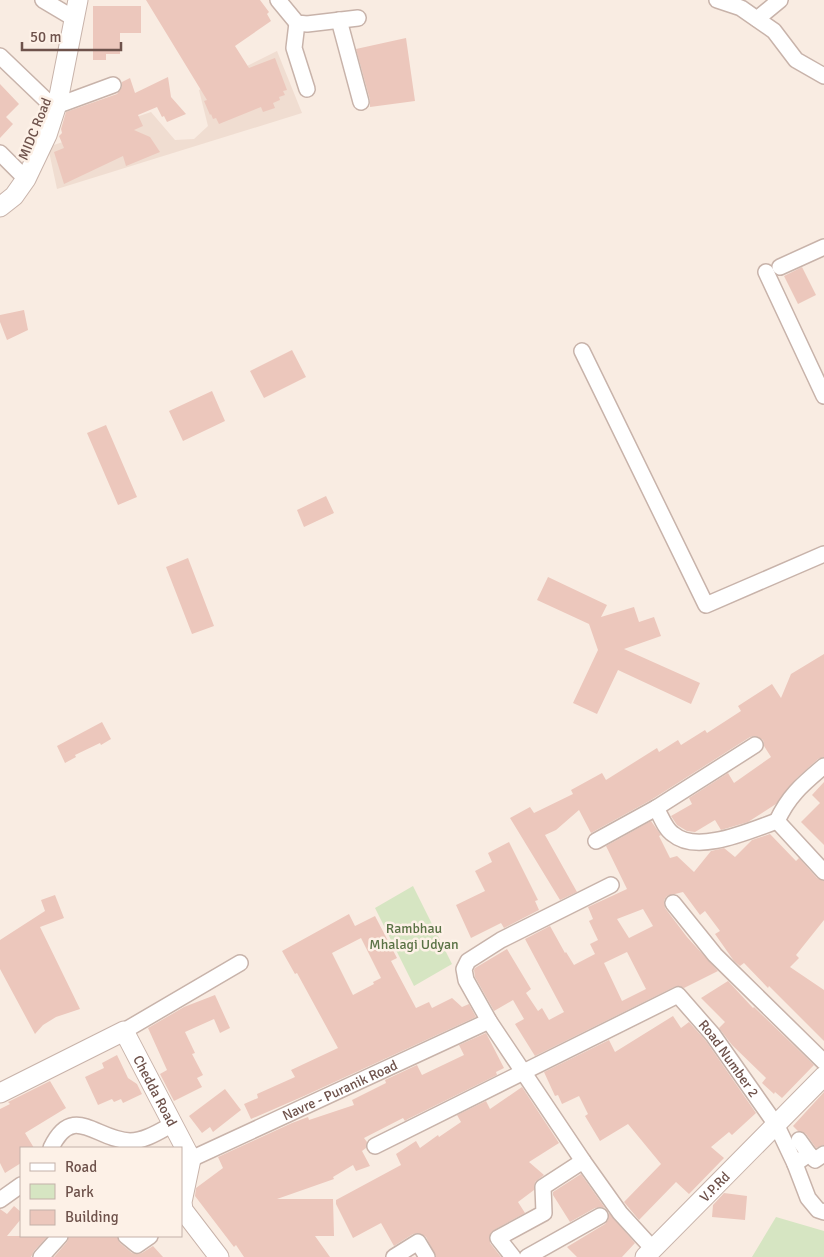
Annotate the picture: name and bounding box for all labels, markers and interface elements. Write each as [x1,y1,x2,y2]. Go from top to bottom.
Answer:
scale bar [22,20,121,52]
text: 50 m [30,28,61,46]
street label: MIDC Road [15,95,55,163]
park label: Rambhau Mhalagi Udyan [369,920,459,953]
street label: Road Number 2 [695,1016,763,1101]
street label: Chedda Road [130,1052,181,1129]
street label: Navre - Puranik Road [280,1056,400,1124]
legend [20,1147,182,1237]
text: Road [65,1158,97,1176]
street label: V.P.Rd [696,1168,733,1205]
text: Park [65,1183,94,1201]
text: Building [65,1208,119,1226]

